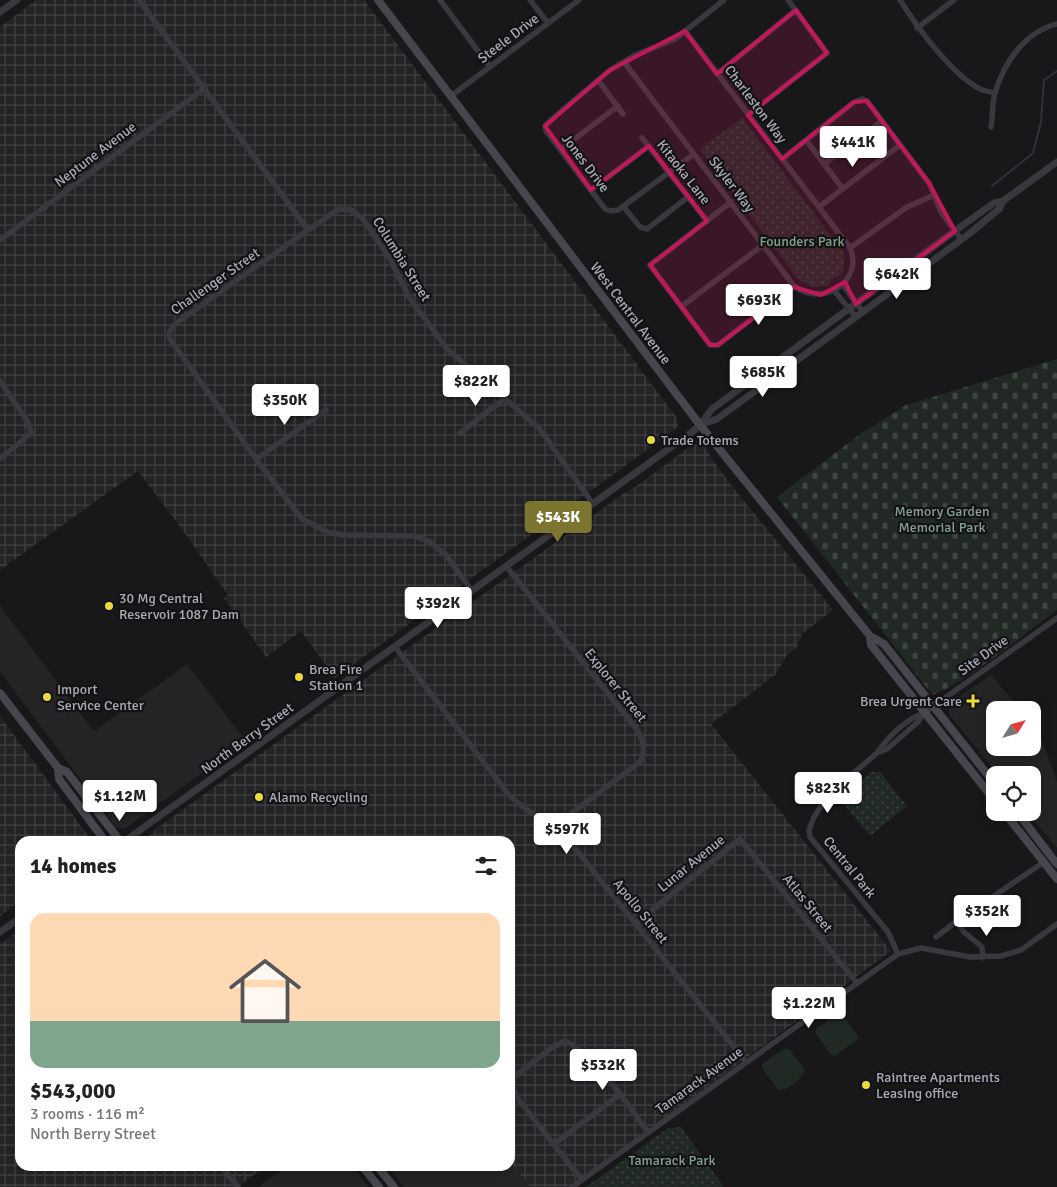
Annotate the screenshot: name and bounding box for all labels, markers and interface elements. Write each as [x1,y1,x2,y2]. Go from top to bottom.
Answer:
street label: Steele Drive [474,10,542,67]
street label: Charleston Way [721,62,791,147]
street label: Neptune Avenue [51,118,140,191]
pin: $441K [818,126,888,168]
street label: Jones Drive [558,131,613,196]
text: $441K [831,132,875,152]
street label: Kitaoka Lane [653,137,714,208]
street label: Skyler Way [705,153,758,216]
street label: Columbia Street [369,214,434,305]
park label: Founders Park [759,233,845,250]
street label: Challenger Street [167,244,263,318]
pin: $642K [862,258,932,300]
street label: West Central Avenue [587,259,675,368]
text: $642K [875,264,919,284]
pin: $693K [724,284,794,326]
text: $693K [737,290,781,310]
pin: $685K [728,356,798,398]
text: $685K [741,362,785,382]
pin: $822K [441,364,511,407]
text: $822K [454,371,498,391]
pin: $350K [250,384,320,426]
text: $350K [263,390,307,410]
place label: Trade Totems [661,432,739,449]
marker: Trade Totems [645,434,657,446]
pin: $543K [523,500,593,543]
park label: Memory Garden Memorial Park [894,503,990,536]
text: $543K [536,507,580,527]
pin: $392K [403,586,473,629]
place label: 30 Mg Central Reservoir 1087 Dam [119,590,239,623]
text: $392K [416,593,460,613]
marker: 30 Mg Central Reservoir 1087 Dam [103,600,115,612]
street label: Site Drive [955,632,1012,679]
street label: Explorer Street [581,645,650,726]
place label: Brea Fire Station 1 [309,661,363,694]
marker: Brea Fire Station 1 [293,671,305,683]
place label: Import Service Center [57,681,145,714]
marker: Import Service Center [41,691,53,703]
place label: Brea Urgent Care [860,693,962,710]
marker: Brea Urgent Care [966,694,980,708]
street label: North Berry Street [198,699,297,778]
north arrow [986,701,1041,756]
map controls [986,701,1041,821]
button: locate [986,766,1041,821]
pin: $823K [793,772,863,814]
text: $823K [806,778,850,798]
pin: $1.12M [79,780,161,822]
text: $1.12M [94,786,146,806]
place label: Alamo Recycling [269,789,368,806]
marker: Alamo Recycling [253,791,265,803]
pin: $597K [532,812,602,855]
text: $597K [545,819,589,839]
street label: Lunar Avenue [654,831,728,896]
street label: Central Park [820,833,880,901]
icon: filters [472,852,500,880]
text: 14 homes [30,853,116,879]
street label: Atlas Street [779,871,836,936]
street label: Apollo Street [609,876,672,947]
pin: $352K [952,894,1022,937]
text: $352K [965,901,1009,921]
icon: home [220,946,310,1036]
pin: $1.22M [768,986,850,1029]
text: $1.22M [783,993,835,1013]
street label: Tamarack Avenue [652,1043,746,1118]
pin: $532K [568,1048,638,1091]
text: $532K [581,1055,625,1075]
place label: Raintree Apartments Leasing office [876,1069,1000,1102]
text: $543,000 [30,1078,116,1104]
marker: Raintree Apartments Leasing office [860,1079,872,1091]
text: 3 rooms · 116 m² [30,1104,145,1124]
text: North Berry Street [30,1124,156,1144]
park label: Tamarack Park [629,1152,715,1169]

